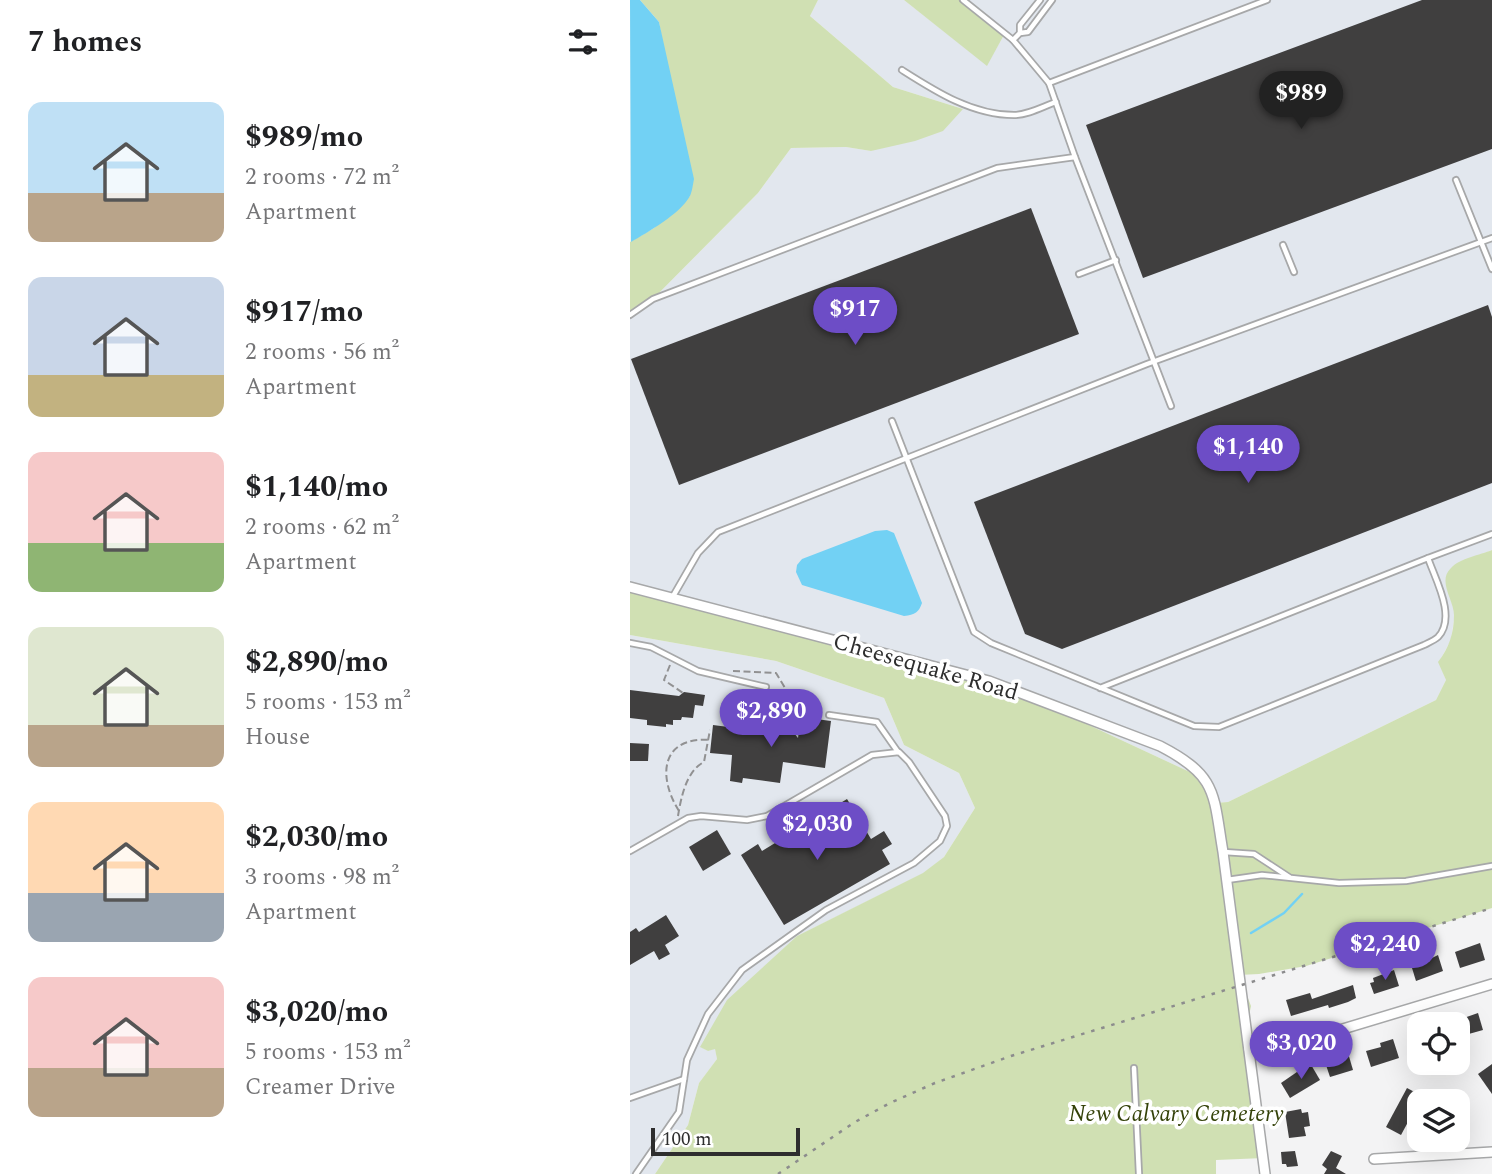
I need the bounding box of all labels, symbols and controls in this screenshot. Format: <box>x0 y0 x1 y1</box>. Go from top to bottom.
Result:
text: 7 homes <box>28 19 142 65</box>
icon: filters <box>564 23 602 61</box>
pin: $989 <box>1260 72 1342 131</box>
text: $989 <box>1275 76 1327 111</box>
text: $989/mo <box>245 114 363 160</box>
icon: home <box>84 130 168 214</box>
text: 2 rooms · 72 m² <box>245 160 399 195</box>
text: Apartment <box>245 195 357 230</box>
pin: $917 <box>814 288 896 347</box>
text: $917/mo <box>245 289 363 335</box>
text: $917 <box>829 292 881 327</box>
icon: home <box>84 305 168 389</box>
text: 2 rooms · 56 m² <box>245 335 399 370</box>
text: Apartment <box>245 370 357 405</box>
pin: $1,140 <box>1191 426 1305 485</box>
text: $1,140 <box>1213 430 1283 465</box>
text: $1,140/mo <box>245 464 388 510</box>
icon: home <box>84 480 168 564</box>
text: 2 rooms · 62 m² <box>245 510 399 545</box>
text: Apartment <box>245 545 357 580</box>
street label: Cheesequake Road <box>829 624 1023 711</box>
text: $2,890/mo <box>245 639 388 685</box>
icon: home <box>84 655 168 739</box>
text: 5 rooms · 153 m² <box>245 685 411 720</box>
pin: $2,890 <box>714 690 828 749</box>
text: $2,890 <box>736 694 806 729</box>
text: House <box>245 720 310 755</box>
pin: $2,030 <box>760 802 874 862</box>
text: $2,030 <box>782 807 852 842</box>
text: $2,030/mo <box>245 814 388 860</box>
icon: home <box>84 830 168 914</box>
text: 3 rooms · 98 m² <box>245 860 399 895</box>
text: Apartment <box>245 895 357 930</box>
pin: $2,240 <box>1328 922 1442 982</box>
text: $2,240 <box>1350 927 1420 962</box>
text: $3,020/mo <box>245 989 388 1035</box>
icon: home <box>84 1005 168 1089</box>
map controls <box>1407 1012 1470 1152</box>
button: locate <box>1407 1012 1470 1075</box>
pin: $3,020 <box>1244 1021 1358 1081</box>
text: $3,020 <box>1266 1026 1336 1061</box>
text: 5 rooms · 153 m² <box>245 1035 411 1070</box>
text: Creamer Drive <box>245 1070 395 1105</box>
button: layers <box>1407 1089 1470 1152</box>
park label: New Calvary Cemetery <box>1069 1097 1284 1132</box>
scale bar <box>651 1125 800 1157</box>
text: 100 m <box>662 1125 712 1154</box>

